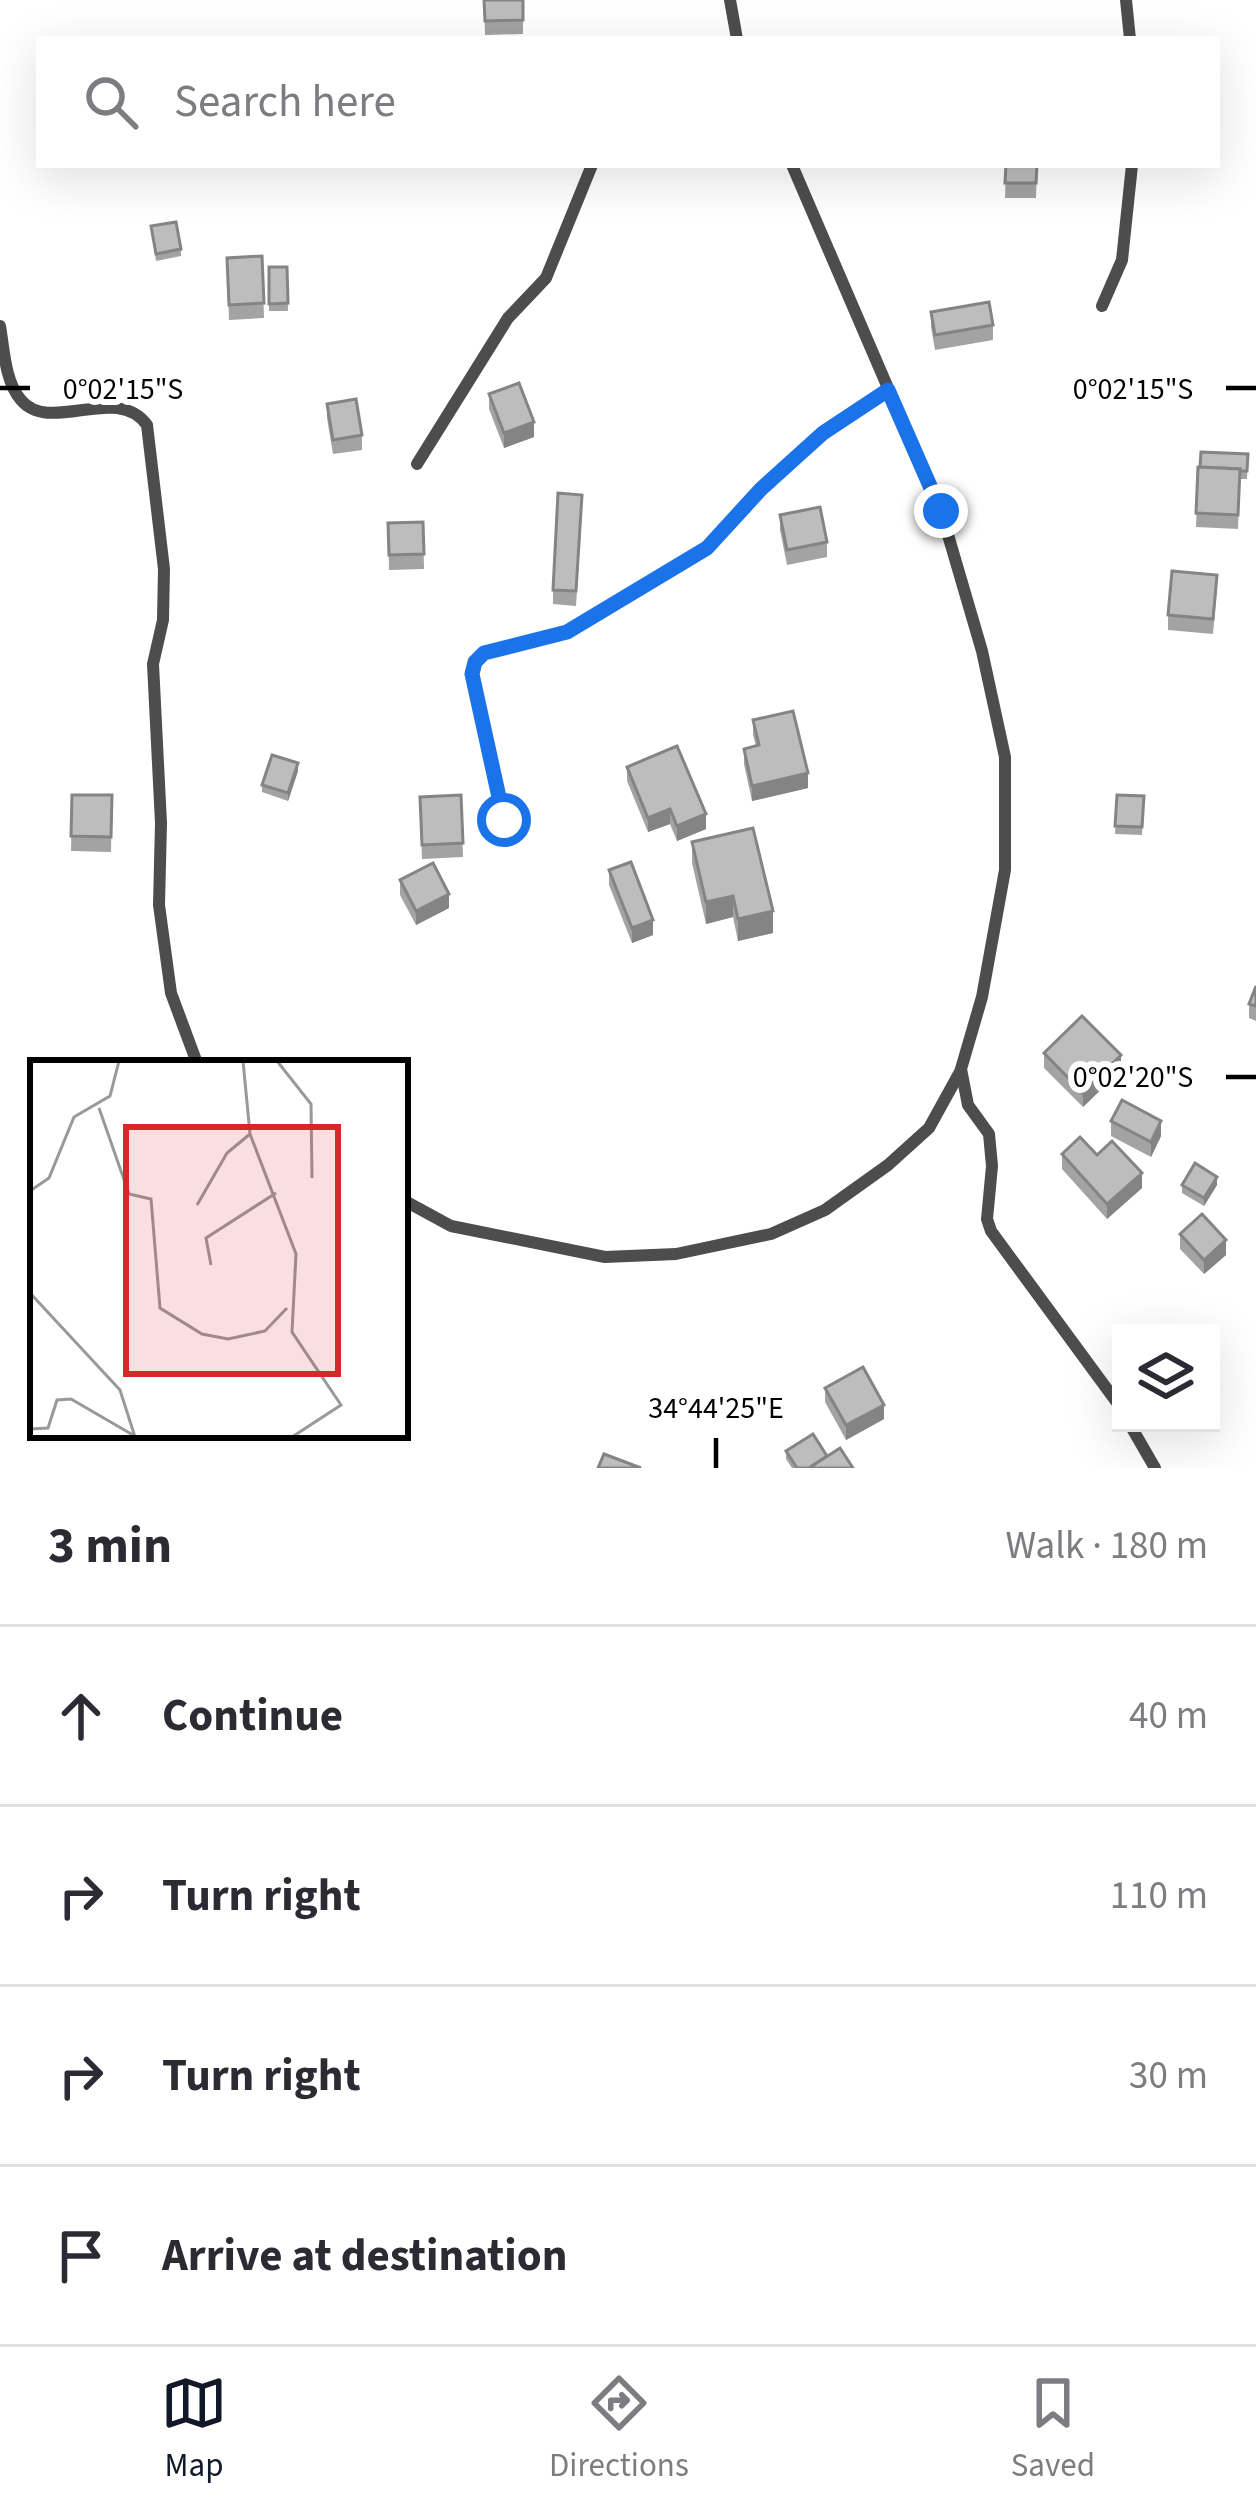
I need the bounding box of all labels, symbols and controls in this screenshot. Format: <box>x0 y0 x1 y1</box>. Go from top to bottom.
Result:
search box <box>36 36 1220 168</box>
icon: search <box>78 69 144 135</box>
text: Search here <box>174 70 396 134</box>
text: 0°02'15"S <box>63 368 183 411</box>
text: 0°02'15"S <box>1073 368 1193 411</box>
route end <box>914 484 968 538</box>
route start <box>477 793 531 847</box>
text: 0°02'20"S <box>1073 1056 1193 1099</box>
inset map <box>30 1060 408 1438</box>
map controls <box>1112 1324 1220 1432</box>
button: layers <box>1112 1324 1220 1432</box>
text: 34°44'25"E <box>648 1387 784 1430</box>
text: 3 min <box>48 1510 172 1582</box>
text: Walk · 180 m <box>1005 1518 1208 1574</box>
icon: ahead <box>48 1683 114 1749</box>
text: Continue <box>162 1684 343 1748</box>
text: 40 m <box>1129 1688 1208 1744</box>
icon: right <box>48 1863 114 1929</box>
text: Turn right <box>162 1864 361 1928</box>
text: 110 m <box>1110 1868 1208 1924</box>
icon: right <box>48 2043 114 2109</box>
text: Turn right <box>162 2044 361 2108</box>
text: 30 m <box>1129 2048 1208 2104</box>
icon: arrive <box>48 2223 114 2289</box>
text: Arrive at destination <box>162 2224 567 2288</box>
tab: Map <box>161 2370 227 2489</box>
tab: Directions <box>549 2370 689 2489</box>
tab: Saved <box>1011 2370 1095 2489</box>

